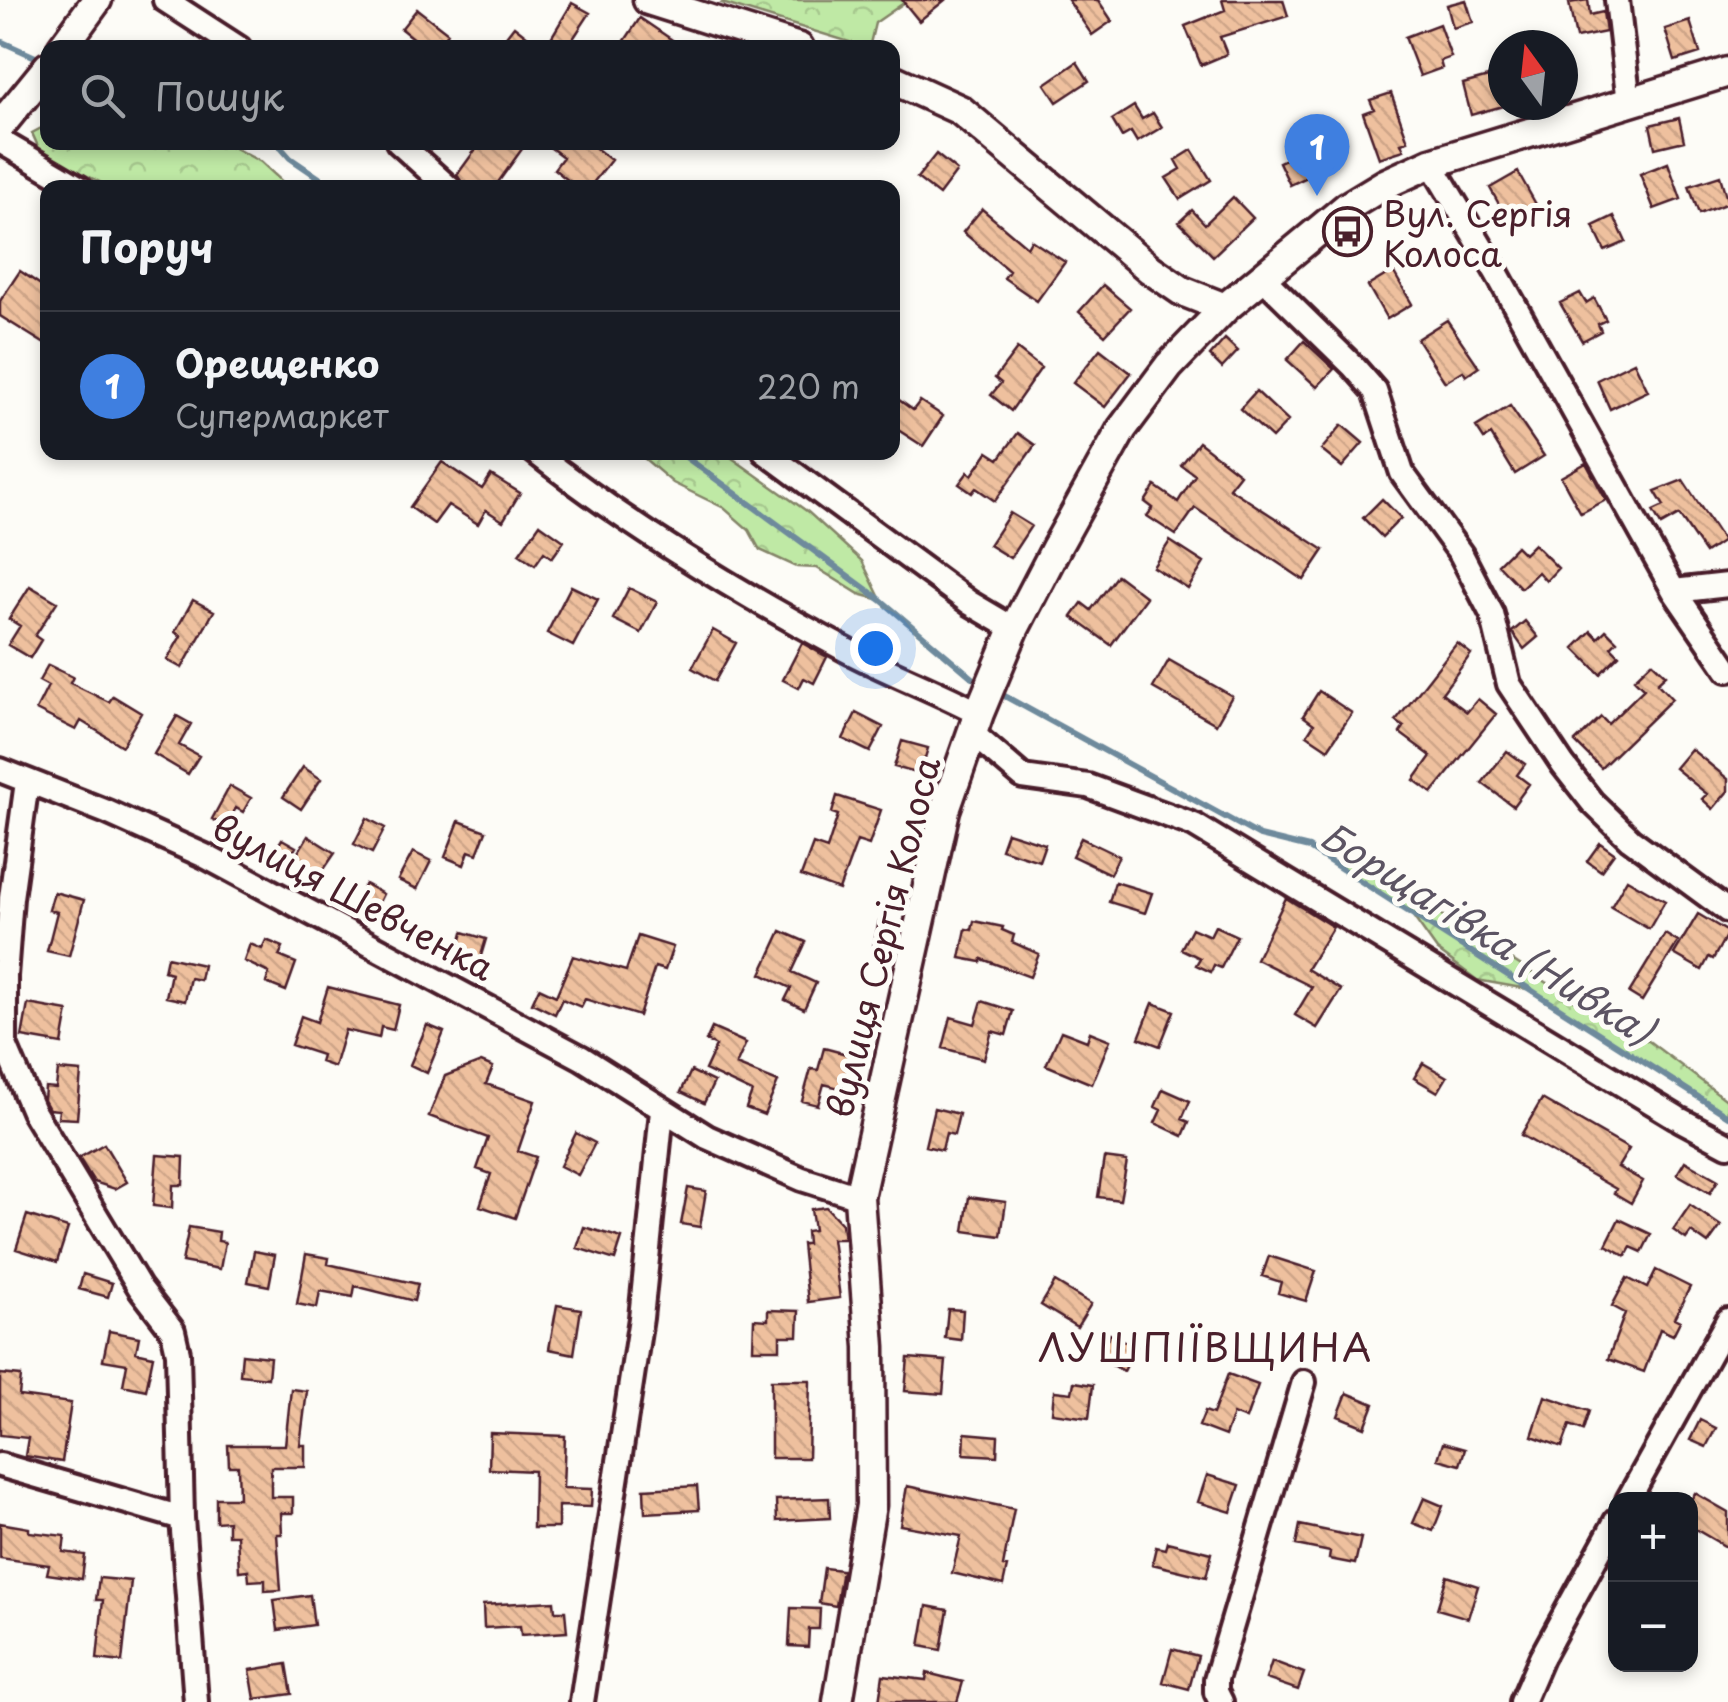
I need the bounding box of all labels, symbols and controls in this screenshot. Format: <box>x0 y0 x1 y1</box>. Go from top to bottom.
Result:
north arrow <box>1488 30 1578 120</box>
search box <box>40 40 900 150</box>
text: Пошук <box>155 67 284 124</box>
icon: search <box>75 68 130 123</box>
pin: 1 <box>1284 114 1350 196</box>
place label: Вул. Сергія Колоса <box>1383 186 1573 279</box>
bus stop icon: Вул. Сергія Колоса <box>1322 206 1374 258</box>
text: Поруч <box>80 214 214 277</box>
text: Орещенко <box>175 334 379 391</box>
text: 1 <box>105 362 120 410</box>
text: 220 m <box>757 362 860 410</box>
text: Супермаркет <box>175 391 389 439</box>
your location <box>850 623 901 674</box>
street label: вулиця Сергія Колоса <box>812 751 953 1123</box>
street label: вулиця Шевченка <box>204 799 504 993</box>
water label: Борщагівка (Нивка) <box>1311 806 1667 1059</box>
district label: ЛУШПІЇВЩИНА <box>1038 1318 1374 1375</box>
map controls <box>1608 1492 1698 1672</box>
button: + <box>1608 1492 1698 1582</box>
button: − <box>1608 1582 1698 1672</box>

